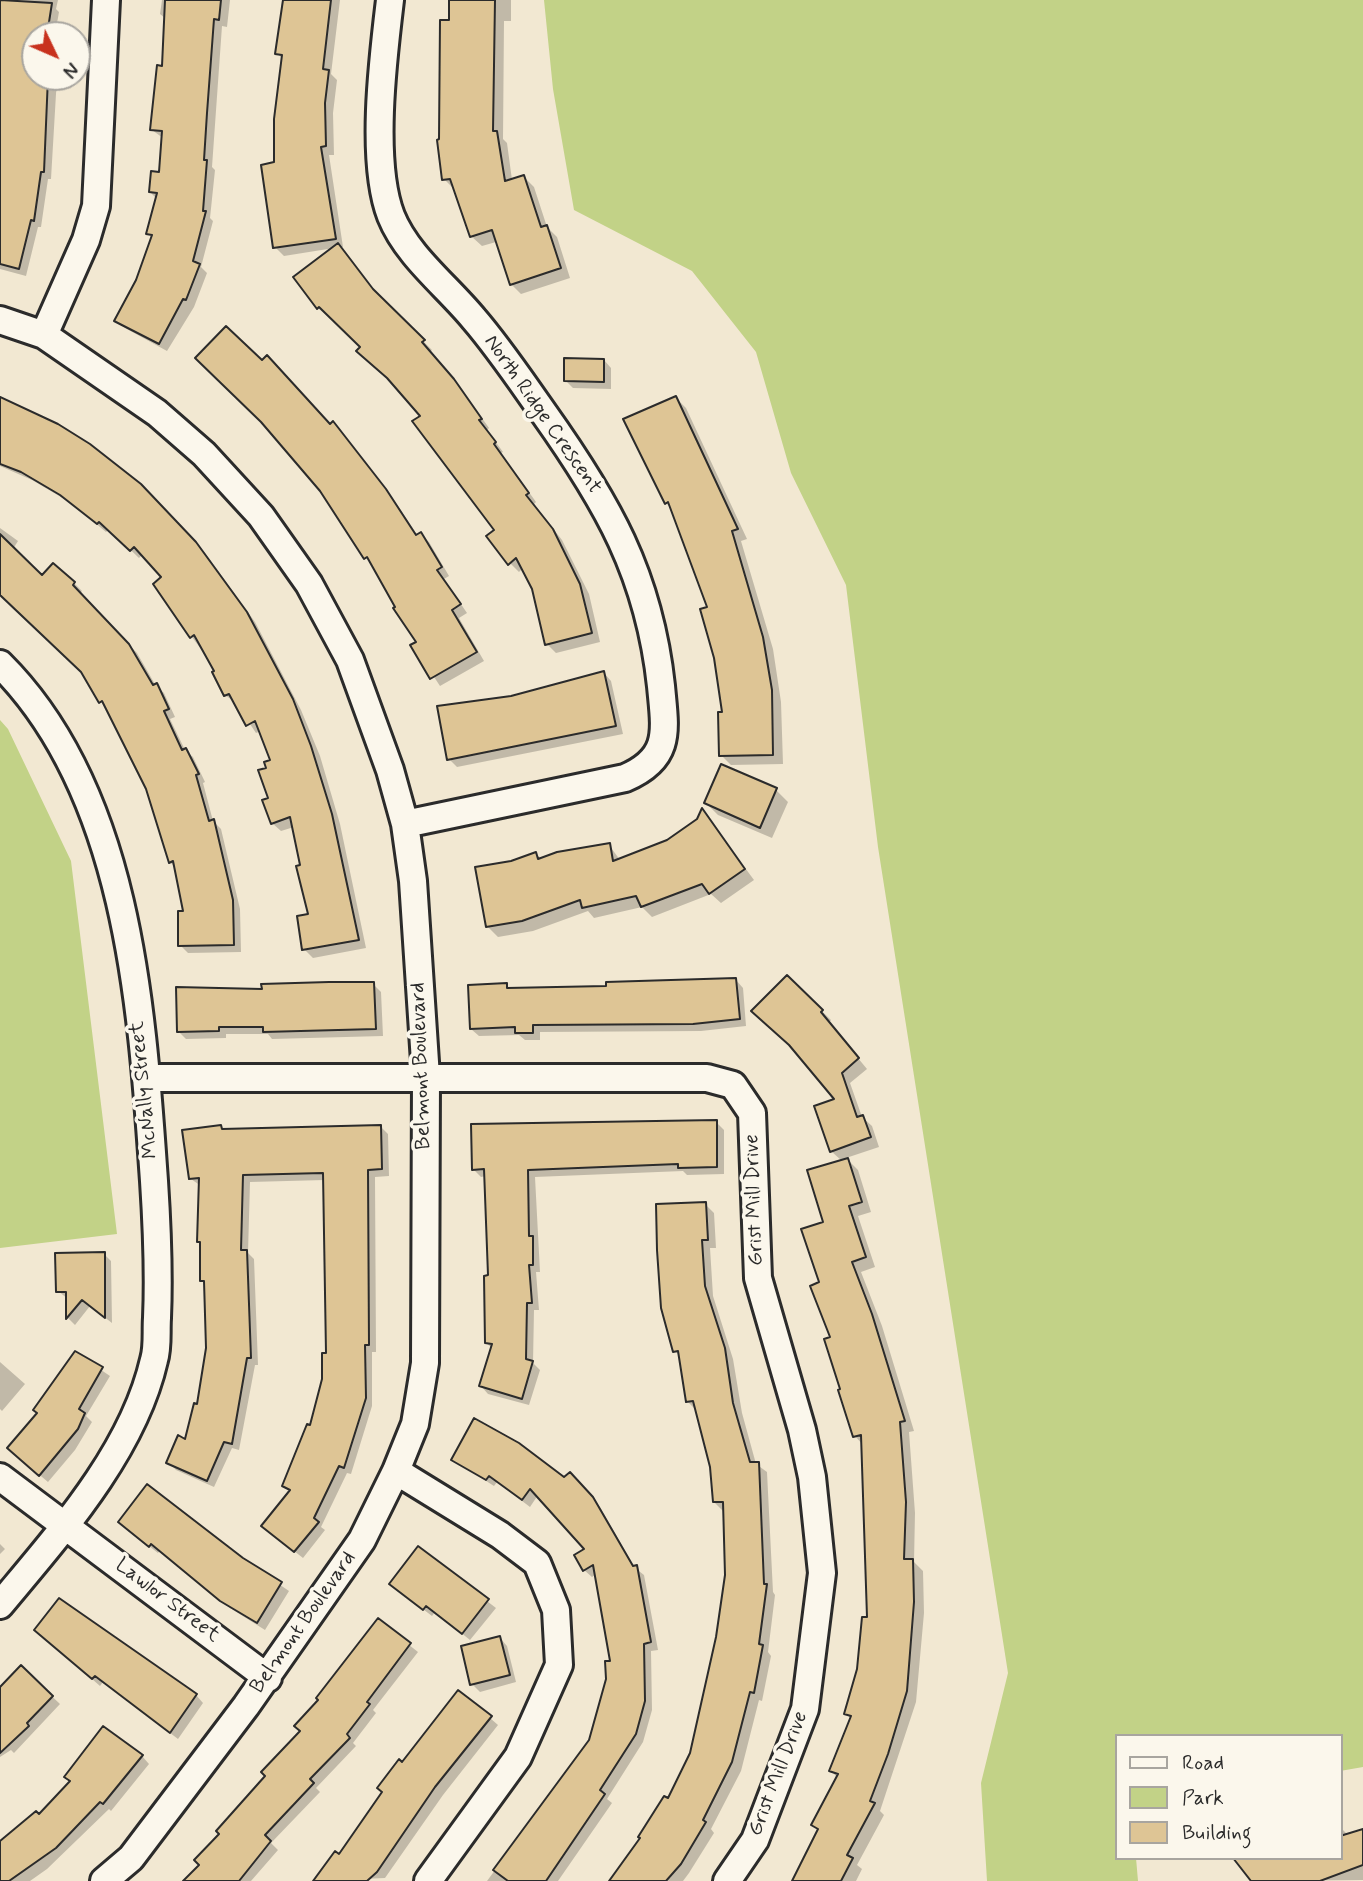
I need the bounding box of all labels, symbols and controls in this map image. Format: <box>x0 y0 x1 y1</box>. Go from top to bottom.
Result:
north arrow <box>21 21 91 91</box>
text: N <box>57 56 83 83</box>
street label: North Ridge Crescent <box>478 331 606 499</box>
street label: Belmont Boulevard <box>406 982 438 1150</box>
street label: McNally Street <box>125 1020 165 1160</box>
street label: Grist Mill Drive <box>740 1134 770 1266</box>
street label: Belmont Boulevard <box>246 1547 362 1699</box>
street label: Lawlor Street <box>110 1553 224 1649</box>
street label: Grist Mill Drive <box>744 1708 814 1840</box>
legend <box>1114 1734 1342 1860</box>
text: Road <box>1182 1749 1224 1777</box>
text: Park <box>1182 1784 1224 1812</box>
text: Building <box>1182 1819 1252 1847</box>

